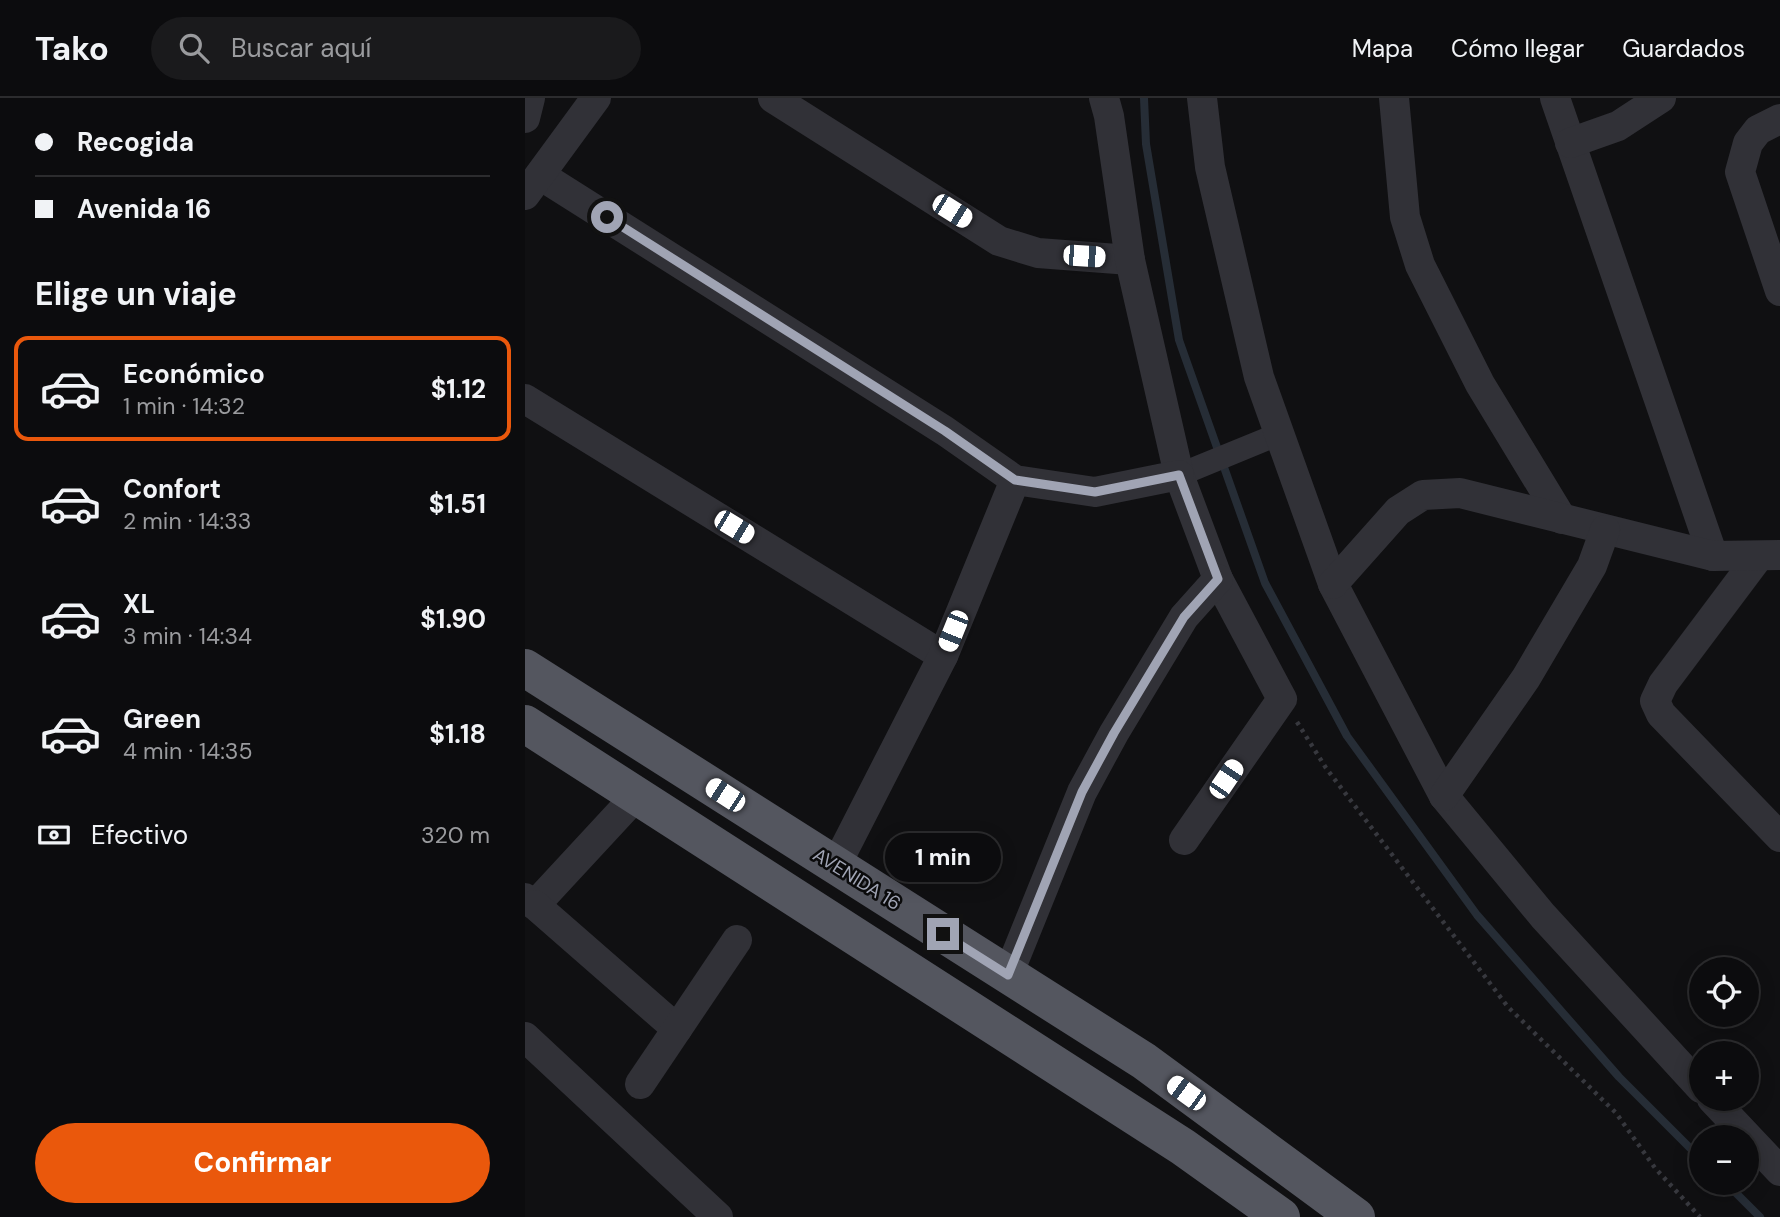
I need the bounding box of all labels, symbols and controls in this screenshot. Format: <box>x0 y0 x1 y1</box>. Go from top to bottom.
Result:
search box <box>151 17 641 80</box>
text: Tako <box>35 27 109 70</box>
icon: search <box>175 29 213 67</box>
text: Buscar aquí <box>231 31 371 65</box>
text: Mapa <box>1352 33 1413 64</box>
text: Cómo llegar <box>1451 33 1584 64</box>
text: Guardados <box>1622 33 1745 64</box>
text: Recogida <box>77 125 194 159</box>
car <box>929 191 976 231</box>
text: Avenida 16 <box>77 192 211 226</box>
route start <box>591 201 623 233</box>
car <box>1063 244 1106 268</box>
text: Elige un viaje <box>35 273 237 315</box>
icon: car <box>39 357 102 420</box>
text: Económico <box>123 357 265 391</box>
text: $1.12 <box>431 372 486 406</box>
text: 1 min · 14:32 <box>123 391 245 421</box>
icon: car <box>39 472 102 535</box>
text: Confort <box>123 472 221 506</box>
text: $1.51 <box>429 487 486 521</box>
text: 2 min · 14:33 <box>123 506 251 536</box>
car <box>711 507 758 547</box>
icon: car <box>39 587 102 650</box>
text: XL <box>123 587 155 621</box>
text: $1.90 <box>420 602 486 636</box>
car <box>936 608 971 654</box>
text: 3 min · 14:34 <box>123 621 252 651</box>
icon: car <box>39 702 102 765</box>
text: Green <box>123 702 201 736</box>
text: $1.18 <box>429 717 486 751</box>
text: 4 min · 14:35 <box>123 736 253 766</box>
car <box>1206 756 1247 802</box>
car <box>702 775 749 815</box>
icon: cash <box>35 816 73 854</box>
text: Efectivo <box>91 818 188 852</box>
text: 320 m <box>421 820 490 850</box>
callout: 1 min <box>885 832 1001 882</box>
street label: AVENIDA 16 <box>808 842 906 916</box>
text: 1 min <box>915 842 971 872</box>
route end <box>927 918 959 950</box>
map controls <box>1689 957 1759 1195</box>
button: locate <box>1689 957 1759 1027</box>
button: + <box>1689 1041 1759 1111</box>
car <box>1163 1072 1210 1114</box>
button: Confirmar <box>35 1123 490 1203</box>
button: − <box>1689 1125 1759 1195</box>

